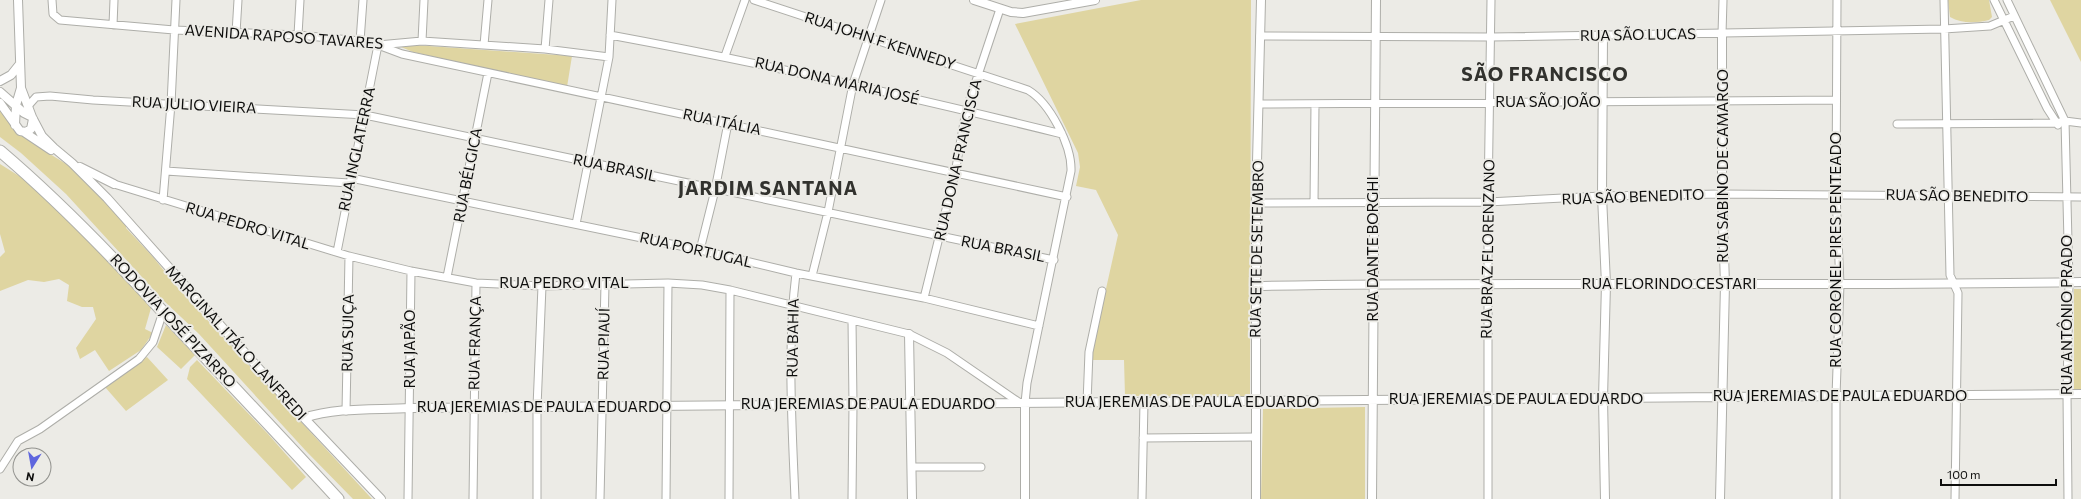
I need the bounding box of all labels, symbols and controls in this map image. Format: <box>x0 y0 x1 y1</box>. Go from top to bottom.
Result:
street label: RUA JOHN F KENNEDY <box>803 7 958 73</box>
street label: AVENIDA RAPOSO TAVARES <box>184 20 384 52</box>
street label: RUA SÃO LUCAS <box>1580 24 1696 44</box>
street label: RUA DONA MARIA JOSÉ <box>753 51 921 108</box>
district label: SÃO FRANCISCO <box>1461 62 1629 85</box>
street label: RUA SABINO DE CAMARGO <box>1713 69 1731 263</box>
street label: RUA DONA FRANCISCA <box>930 77 984 242</box>
street label: RUA INGLATERRA <box>334 85 378 213</box>
street label: RUA JULIO VIEIRA <box>131 92 257 116</box>
street label: RUA SÃO JOÃO <box>1495 92 1601 110</box>
street label: RUA ITÁLIA <box>681 103 763 138</box>
street label: RUA BÉLGICA <box>448 126 485 224</box>
street label: RUA CORONEL PIRES PENTEADO <box>1826 132 1844 368</box>
street label: RUA BRASIL <box>572 149 659 185</box>
street label: RUA BRAZ FLORENZANO <box>1476 159 1498 339</box>
street label: RUA SETE DE SETEMBRO <box>1245 160 1267 338</box>
district label: JARDIM SANTANA <box>678 176 858 199</box>
street label: RUA DANTE BORGHI <box>1363 176 1381 322</box>
street label: RUA SÃO BENEDITO <box>1561 185 1705 207</box>
street label: RUA SÃO BENEDITO <box>1885 185 2029 205</box>
street label: RUA PEDRO VITAL <box>184 198 313 253</box>
street label: RUA PORTUGAL <box>638 227 755 271</box>
street label: RUA BRASIL <box>960 231 1047 265</box>
street label: RUA ANTÔNIO PRADO <box>2056 235 2075 395</box>
street label: RODOVIA JOSÉ PIZARRO <box>107 249 241 391</box>
street label: MARGINAL ITÁLO LANFREDI <box>162 261 312 423</box>
street label: RUA PEDRO VITAL <box>499 273 629 291</box>
street label: RUA FLORINDO CESTARI <box>1581 274 1757 292</box>
street label: RUA SUIÇA <box>337 294 357 372</box>
street label: RUA FRANÇA <box>464 296 484 390</box>
street label: RUA BAHIA <box>782 298 802 378</box>
street label: RUA PIAUÍ <box>592 307 613 380</box>
street label: RUA JAPÃO <box>400 310 418 388</box>
street label: RUA JEREMIAS DE PAULA EDUARDO <box>1713 386 1967 404</box>
street label: RUA JEREMIAS DE PAULA EDUARDO <box>1389 389 1643 407</box>
street label: RUA JEREMIAS DE PAULA EDUARDO <box>1065 392 1319 410</box>
street label: RUA JEREMIAS DE PAULA EDUARDO <box>741 394 995 412</box>
street label: RUA JEREMIAS DE PAULA EDUARDO <box>417 397 671 415</box>
north arrow <box>12 447 52 487</box>
scale bar <box>1941 461 2056 487</box>
text: 100 m <box>1947 467 1981 481</box>
text: N <box>25 470 35 484</box>

